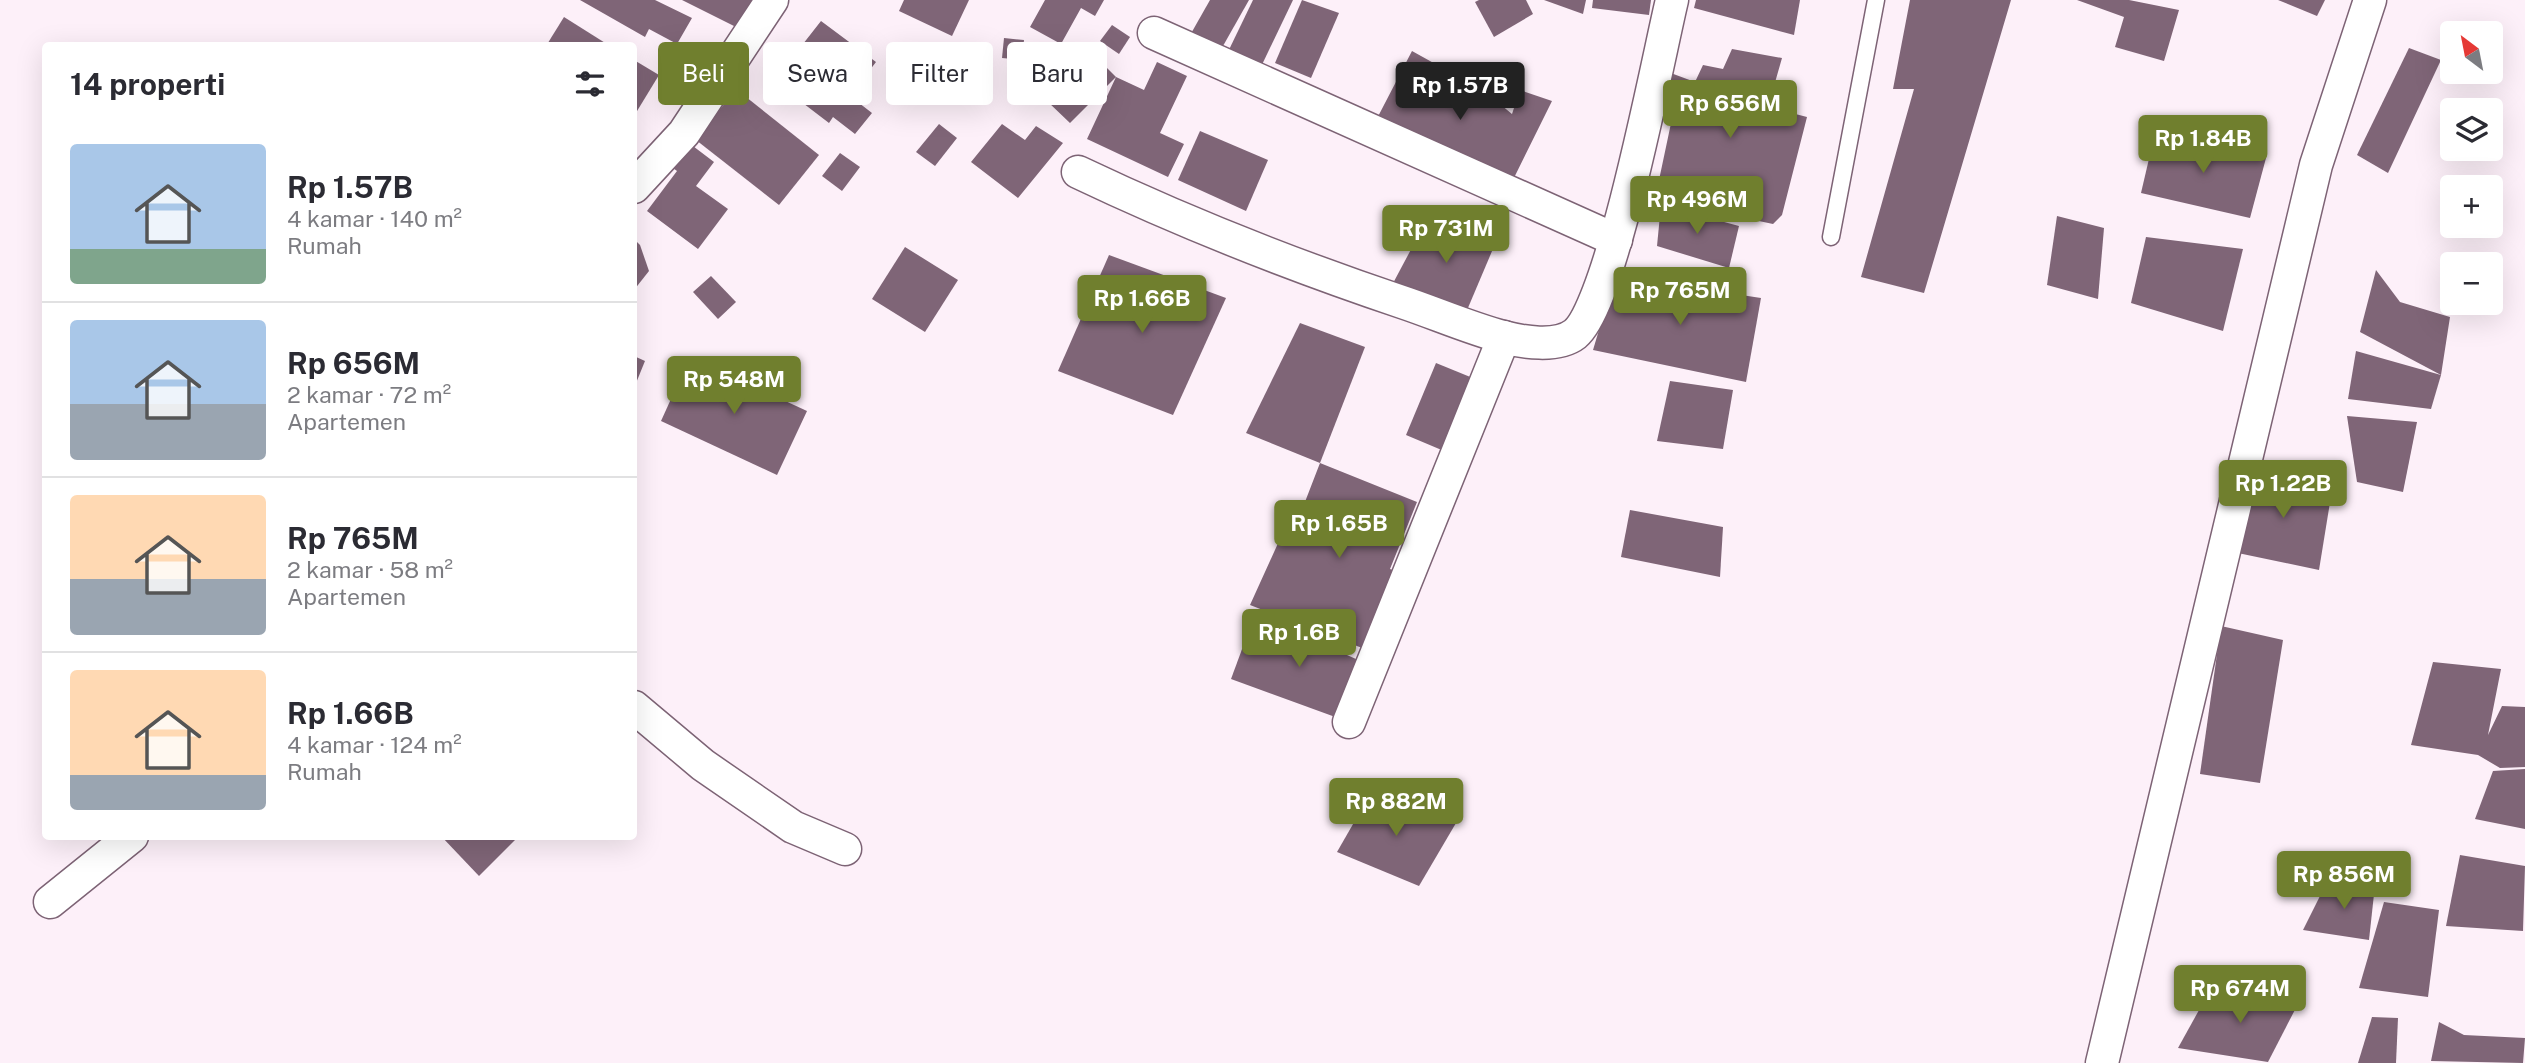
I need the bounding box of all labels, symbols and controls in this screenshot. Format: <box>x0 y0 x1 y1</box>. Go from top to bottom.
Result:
north arrow <box>2440 21 2502 84</box>
map controls <box>2440 21 2503 315</box>
chip: Beli <box>658 42 749 105</box>
chip: Sewa <box>763 42 872 105</box>
chip: Filter <box>886 42 993 105</box>
chip: Baru <box>1007 42 1107 105</box>
pin: Rp 1.57B <box>1388 62 1532 122</box>
icon: filters <box>571 65 609 103</box>
text: 14 properti <box>70 66 225 102</box>
text: Rp 1.57B <box>1412 71 1508 98</box>
pin: Rp 656M <box>1665 80 1795 140</box>
text: Rp 656M <box>1679 89 1781 116</box>
button: layers <box>2440 98 2503 161</box>
pin: Rp 1.84B <box>2131 116 2275 175</box>
text: Rp 1.84B <box>2154 124 2252 151</box>
text: Rp 1.57B <box>287 169 413 205</box>
icon: home <box>126 172 210 256</box>
button: + <box>2440 175 2503 238</box>
pin: Rp 496M <box>1632 176 1762 236</box>
text: Rp 496M <box>1646 185 1748 212</box>
text: 4 kamar · 140 m² <box>287 205 462 232</box>
pin: Rp 731M <box>1381 205 1511 265</box>
text: Rp 731M <box>1398 214 1494 241</box>
text: Rumah <box>287 232 362 259</box>
button: − <box>2440 252 2503 315</box>
pin: Rp 765M <box>1615 268 1745 327</box>
pin: Rp 1.66B <box>1070 276 1214 335</box>
text: Rp 765M <box>1629 276 1731 303</box>
text: Rp 1.66B <box>1093 284 1191 311</box>
text: Rp 656M <box>287 345 420 381</box>
icon: home <box>126 348 210 432</box>
pin: Rp 548M <box>669 356 799 416</box>
text: Rp 548M <box>683 365 785 392</box>
text: 2 kamar · 72 m² <box>287 381 451 408</box>
text: Apartemen <box>287 408 406 435</box>
pin: Rp 1.22B <box>2211 461 2355 520</box>
text: Rp 1.22B <box>2235 469 2331 496</box>
pin: Rp 1.65B <box>1267 500 1411 560</box>
text: Rp 1.65B <box>1290 509 1388 536</box>
text: Rp 765M <box>287 520 419 556</box>
icon: home <box>126 523 210 607</box>
text: 2 kamar · 58 m² <box>287 556 453 583</box>
text: Apartemen <box>287 583 406 610</box>
pin: Rp 1.6B <box>1234 610 1364 669</box>
text: Rp 1.6B <box>1258 618 1340 645</box>
text: Rp 1.66B <box>287 695 414 731</box>
icon: home <box>126 698 210 782</box>
text: 4 kamar · 124 m² <box>287 731 462 758</box>
text: Rumah <box>287 758 362 785</box>
pin: Rp 882M <box>1331 778 1461 838</box>
text: Rp 882M <box>1345 787 1447 814</box>
pin: Rp 856M <box>2279 852 2409 911</box>
text: Rp 856M <box>2293 860 2395 887</box>
pin: Rp 674M <box>2175 965 2305 1025</box>
text: Rp 674M <box>2190 974 2290 1001</box>

